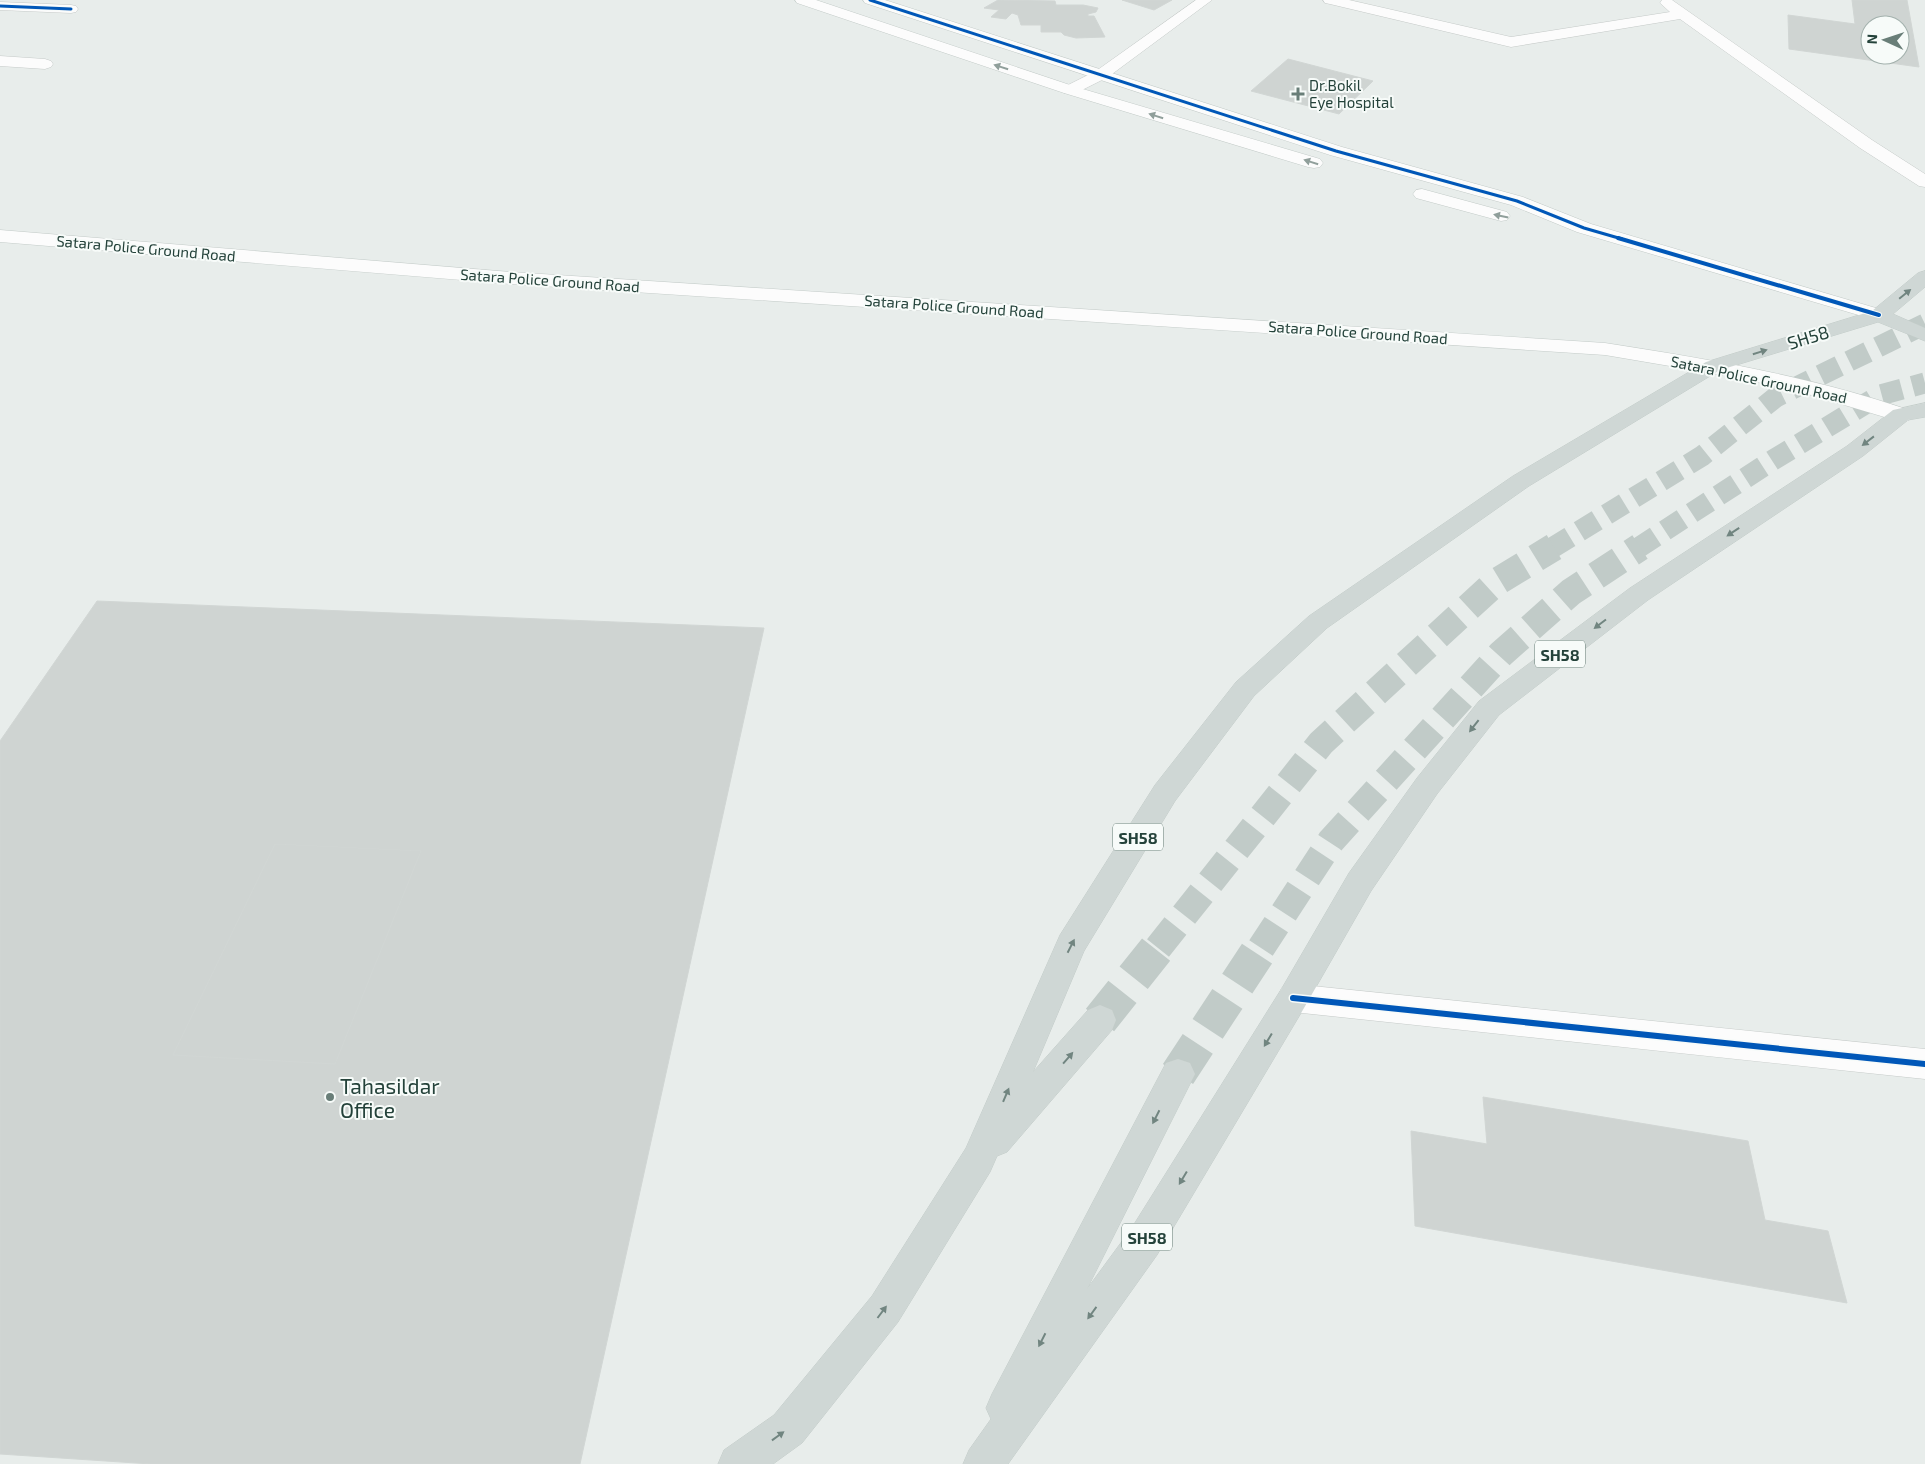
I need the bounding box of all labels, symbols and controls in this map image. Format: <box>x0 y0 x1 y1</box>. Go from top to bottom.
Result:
north arrow <box>1860 15 1910 65</box>
text: N <box>1863 34 1880 45</box>
one-way arrow <box>993 63 1008 71</box>
place label: Dr.Bokil Eye Hospital <box>1309 76 1394 111</box>
marker: Dr.Bokil Eye Hospital <box>1291 87 1305 101</box>
one-way arrow <box>1148 111 1163 119</box>
one-way arrow <box>1304 158 1319 166</box>
one-way arrow <box>1493 211 1509 219</box>
street label: Satara Police Ground Road <box>56 231 236 265</box>
street label: Satara Police Ground Road <box>460 265 640 295</box>
one-way arrow <box>1898 288 1911 299</box>
street label: Satara Police Ground Road <box>864 291 1044 321</box>
street label: Satara Police Ground Road <box>1268 317 1448 347</box>
street label: SH58 <box>1784 320 1832 354</box>
one-way arrow <box>1753 347 1768 355</box>
street label: Satara Police Ground Road <box>1669 352 1849 406</box>
one-way arrow <box>1862 435 1875 446</box>
one-way arrow <box>1727 527 1740 536</box>
one-way arrow <box>1593 619 1607 629</box>
road number: SH58 <box>1535 641 1585 668</box>
one-way arrow <box>1469 719 1480 732</box>
road number: SH58 <box>1113 824 1163 850</box>
one-way arrow <box>1067 939 1075 953</box>
one-way arrow <box>1263 1033 1272 1046</box>
one-way arrow <box>1062 1051 1073 1064</box>
place label: Tahasildar Office <box>340 1073 440 1122</box>
one-way arrow <box>1003 1088 1011 1102</box>
marker: Tahasildar Office <box>324 1091 336 1103</box>
one-way arrow <box>1152 1110 1160 1124</box>
one-way arrow <box>1178 1172 1187 1185</box>
road number: SH58 <box>1122 1224 1172 1250</box>
one-way arrow <box>877 1305 887 1318</box>
one-way arrow <box>1087 1306 1098 1319</box>
one-way arrow <box>1038 1332 1046 1347</box>
one-way arrow <box>771 1431 785 1441</box>

